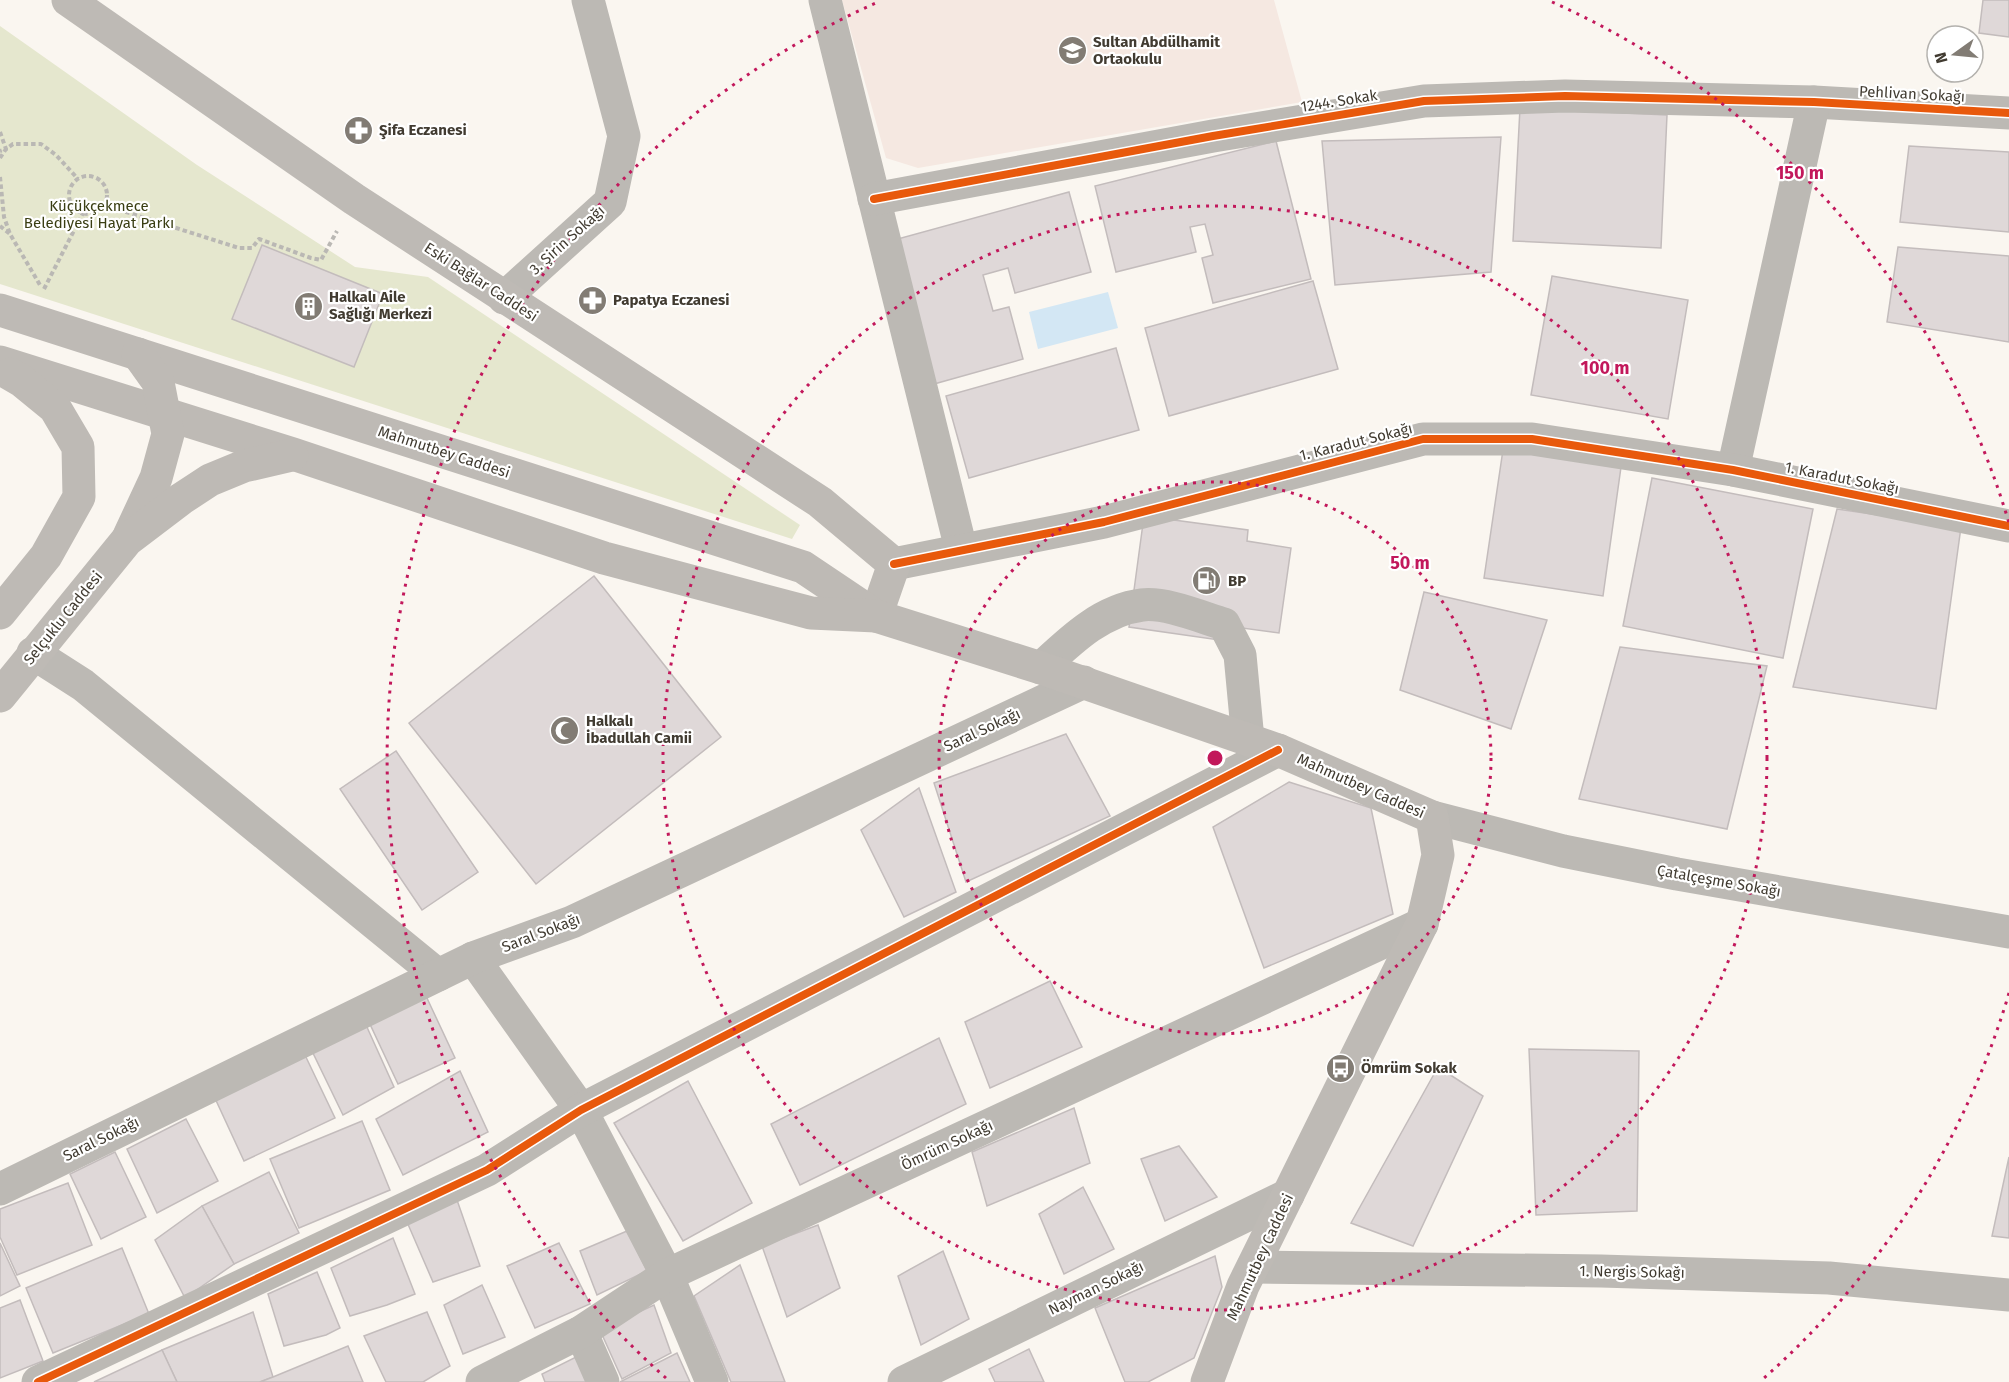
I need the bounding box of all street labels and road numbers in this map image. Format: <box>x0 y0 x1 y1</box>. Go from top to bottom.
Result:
street label: Pehlivan Sokağı <box>1858 82 1966 106</box>
street label: 1244. Sokak <box>1299 86 1379 116</box>
street label: 3. Şirin Sokağı <box>526 202 608 278</box>
street label: Eski Bağlar Caddesi <box>421 239 541 325</box>
street label: 1. Karadut Sokağı <box>1298 419 1414 465</box>
street label: Mahmutbey Caddesi <box>376 422 512 482</box>
street label: 1. Karadut Sokağı <box>1783 458 1901 498</box>
street label: Selçuklu Caddesi <box>20 568 106 668</box>
street label: Saral Sokağı <box>941 704 1023 756</box>
street label: Mahmutbey Caddesi <box>1294 750 1428 822</box>
street label: Çatalçeşme Sokağı <box>1656 861 1782 901</box>
street label: Saral Sokağı <box>499 910 583 956</box>
street label: Saral Sokağı <box>60 1113 142 1165</box>
street label: Ömrüm Sokağı <box>898 1116 996 1174</box>
street label: Mahmutbey Caddesi <box>1223 1191 1297 1323</box>
street label: Nayman Sokağı <box>1045 1257 1147 1319</box>
street label: 1. Nergis Sokağı <box>1579 1262 1685 1282</box>

